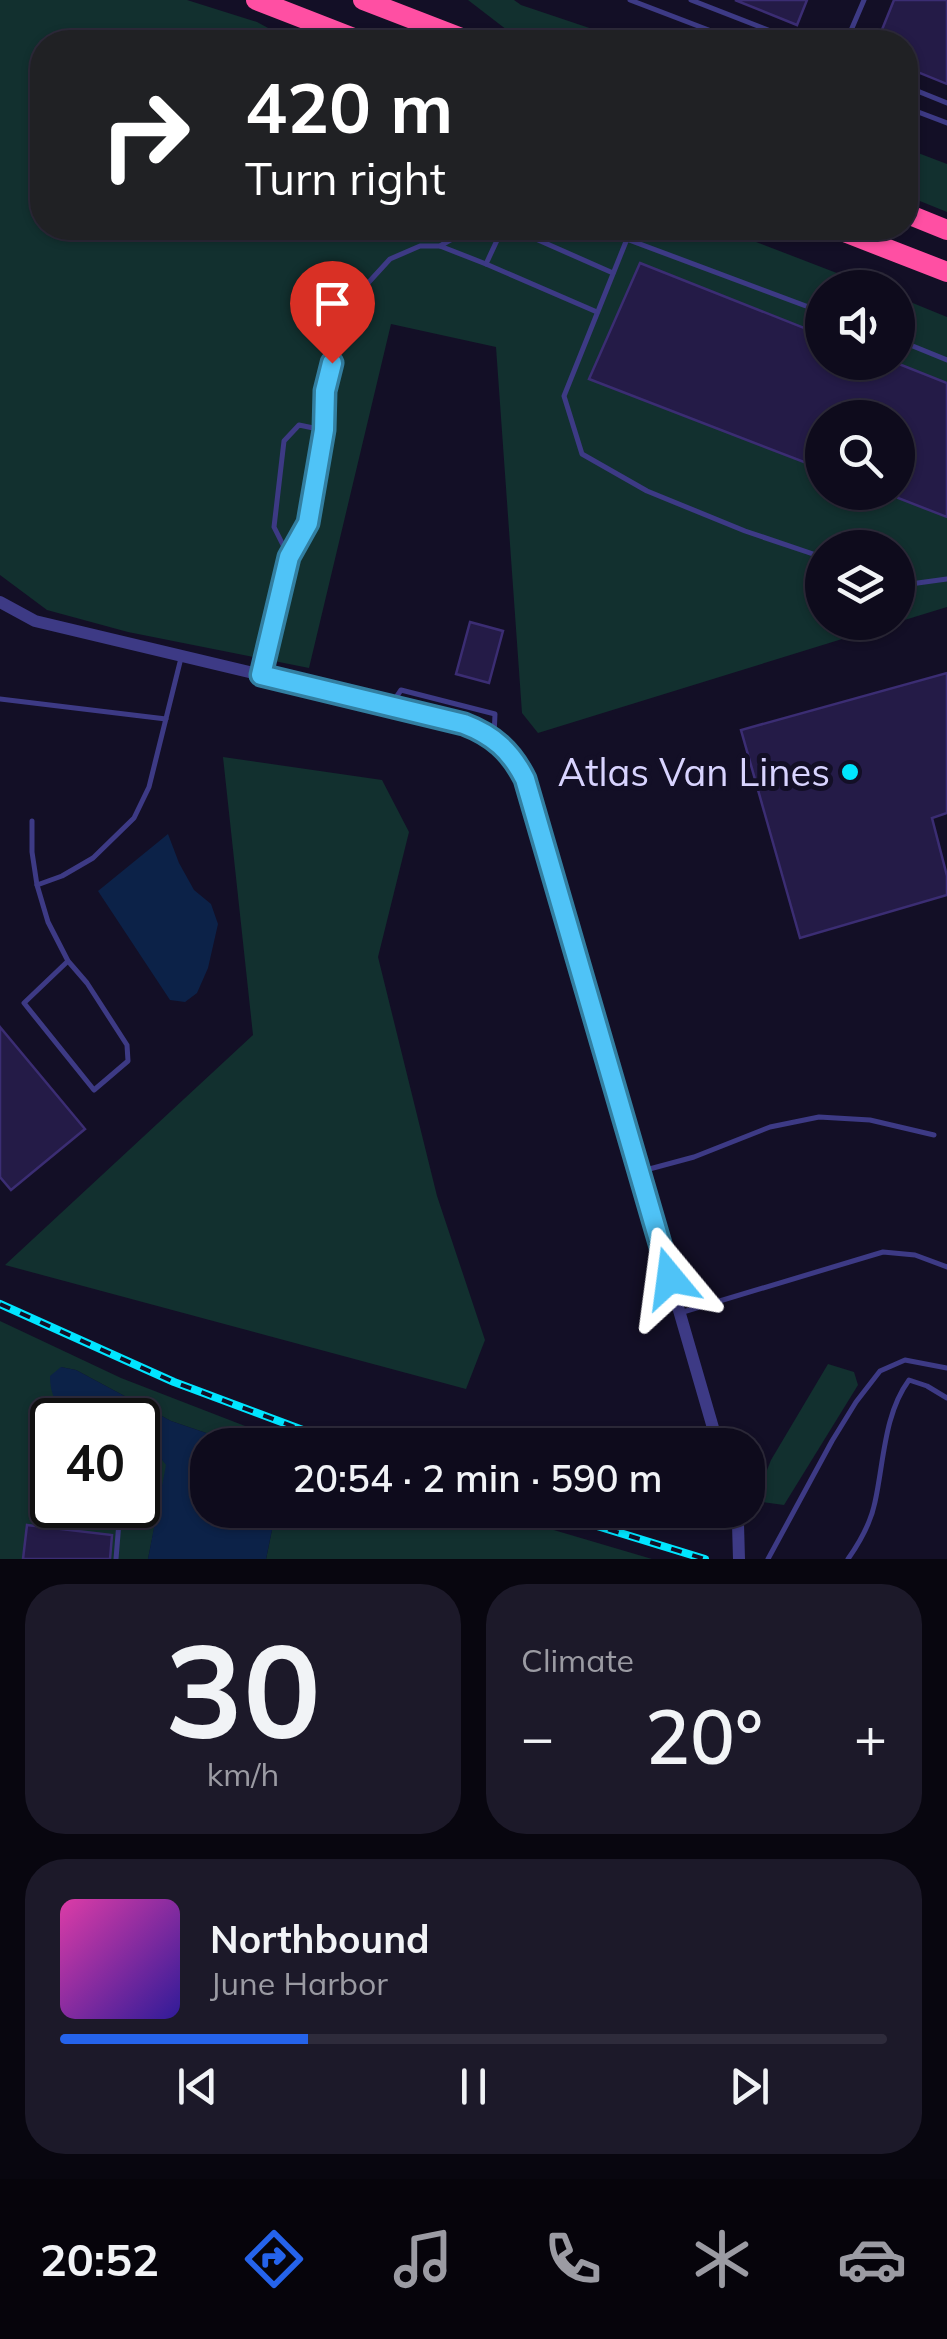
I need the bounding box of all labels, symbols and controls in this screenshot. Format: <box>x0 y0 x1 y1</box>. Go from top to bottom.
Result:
text: 420 m <box>245 63 453 151</box>
icon: right <box>80 70 210 200</box>
text: Turn right <box>245 150 446 206</box>
pin <box>290 261 375 364</box>
map controls <box>805 270 915 640</box>
button: sound <box>805 270 915 380</box>
icon: arrive <box>305 276 360 331</box>
button: search <box>805 400 915 510</box>
button: layers <box>805 530 915 640</box>
place label: Atlas Van Lines <box>558 748 830 796</box>
marker: Atlas Van Lines <box>839 761 861 783</box>
position arrow <box>618 1226 722 1330</box>
speed limit sign: 40 <box>30 1398 160 1528</box>
text: 20:54 · 2 min · 590 m <box>292 1454 663 1502</box>
text: 30 <box>165 1607 321 1771</box>
text: Climate <box>521 1640 634 1680</box>
text: 20° <box>645 1689 763 1783</box>
text: − <box>521 1702 554 1771</box>
text: + <box>854 1702 887 1771</box>
text: km/h <box>207 1754 279 1794</box>
text: Northbound <box>210 1915 430 1963</box>
text: June Harbor <box>210 1963 388 2003</box>
icon: previous <box>170 2059 225 2114</box>
icon: pause <box>446 2059 501 2114</box>
icon: next <box>722 2059 777 2114</box>
icon: directions <box>239 2224 309 2294</box>
icon: music <box>388 2224 458 2294</box>
icon: phone <box>538 2224 608 2294</box>
icon: climate <box>687 2224 757 2294</box>
icon: car <box>837 2224 907 2294</box>
text: 20:52 <box>40 2231 159 2287</box>

